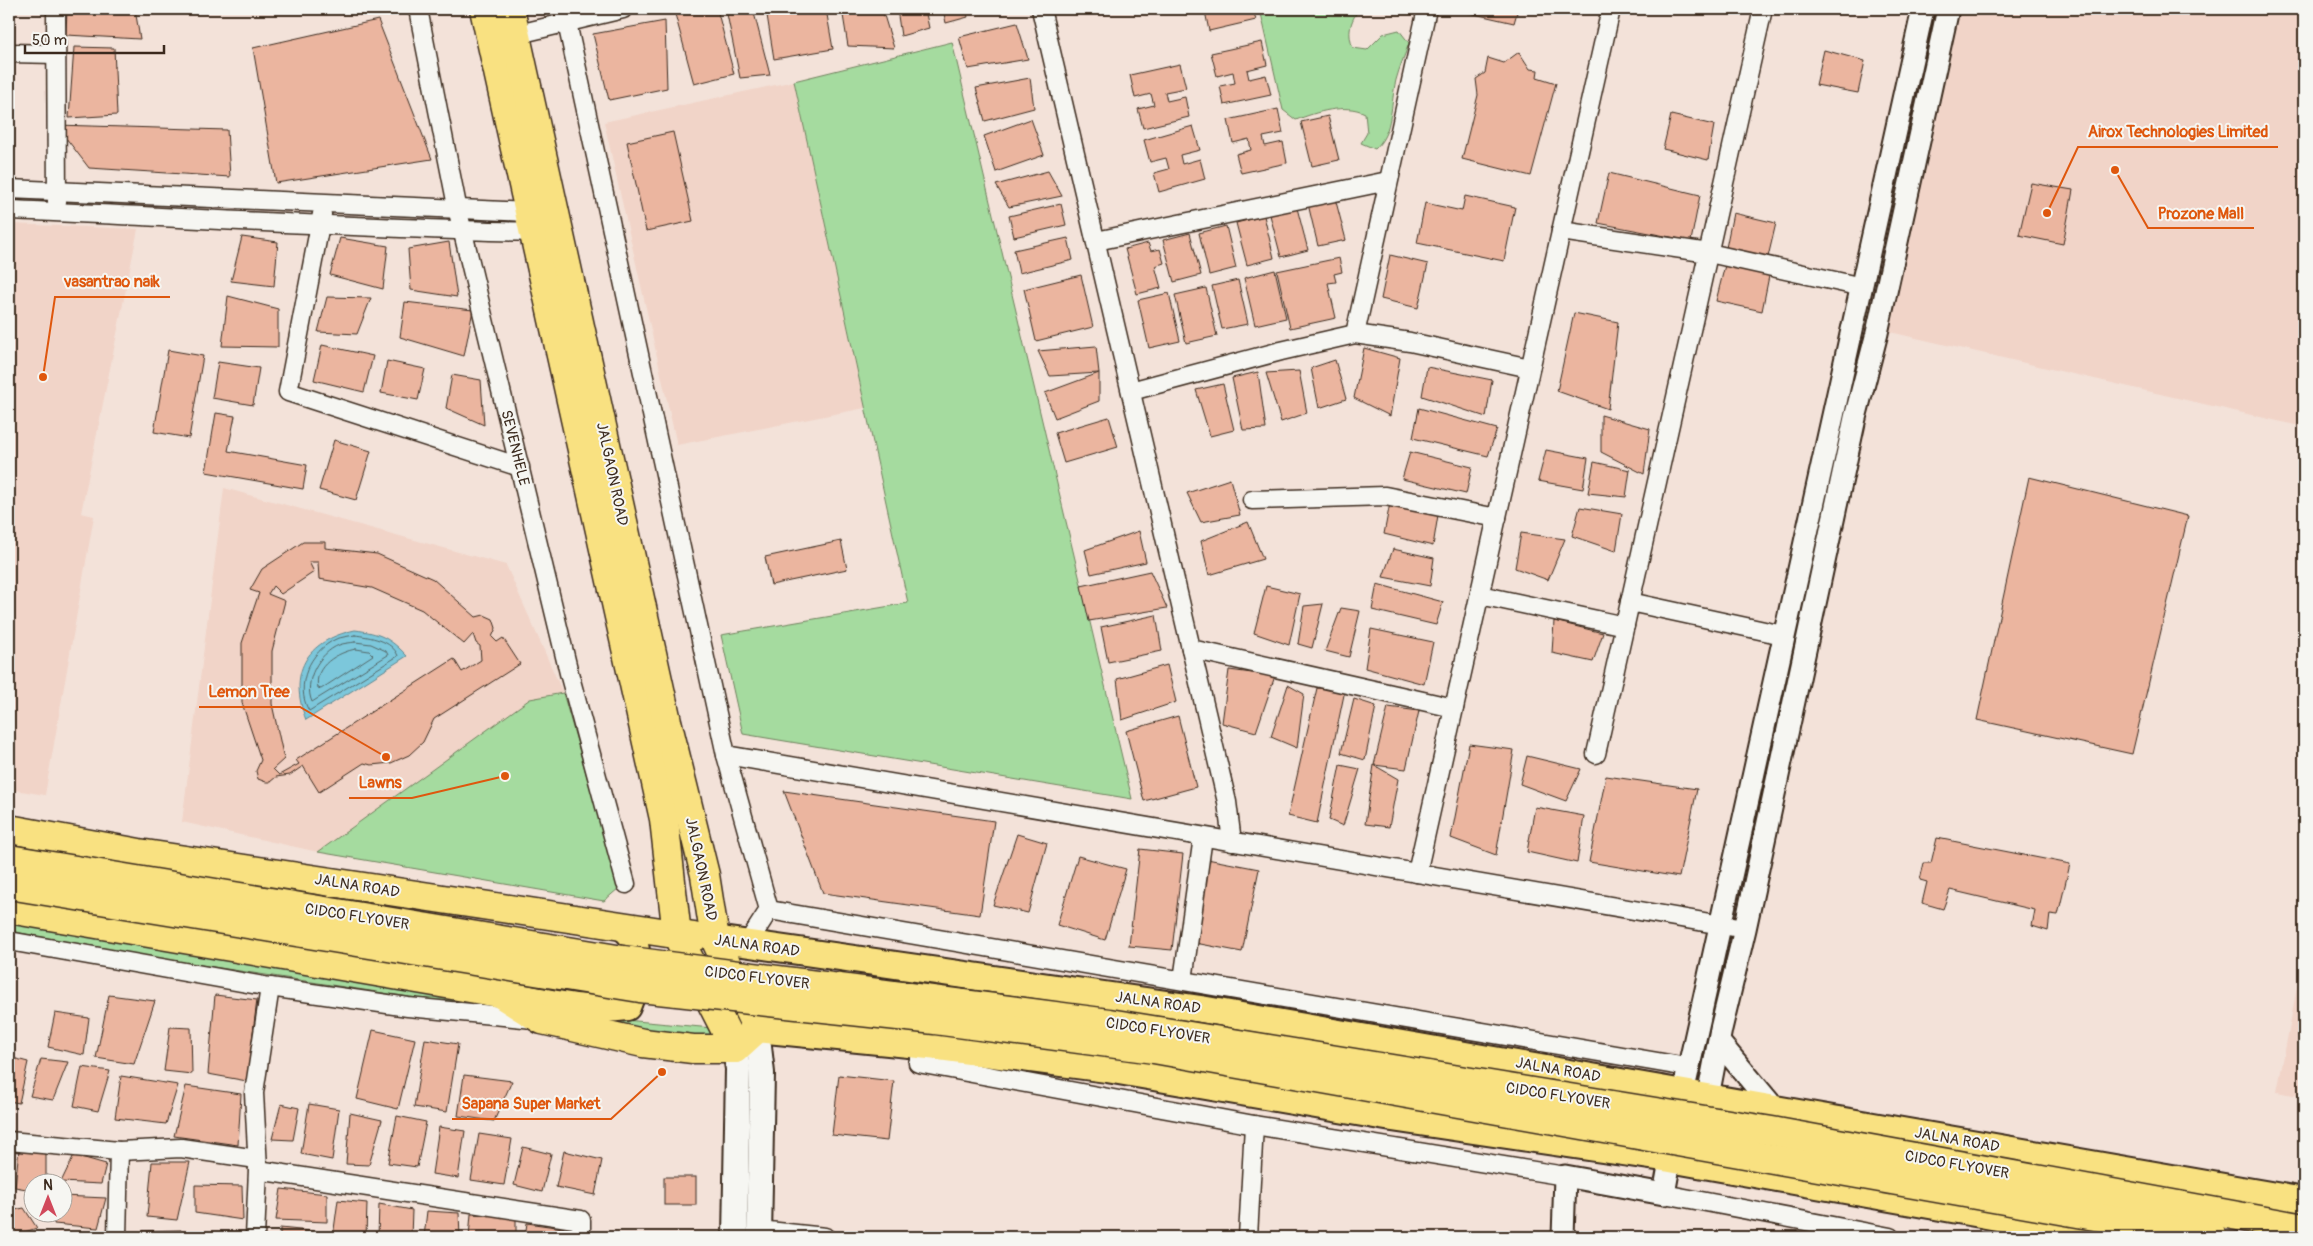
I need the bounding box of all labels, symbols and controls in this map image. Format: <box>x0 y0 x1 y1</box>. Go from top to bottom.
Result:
scale bar <box>25 22 164 54</box>
text: 50 m <box>32 31 67 50</box>
callout: Airox Technologies Limited <box>2078 116 2278 147</box>
text: Airox Technologies Limited <box>2088 122 2268 142</box>
callout: Prozone Mall <box>2148 197 2254 228</box>
text: Prozone Mall <box>2158 204 2244 224</box>
callout: vasantrao naik <box>55 266 170 297</box>
text: vasantrao naik <box>63 272 160 292</box>
street label: SEVENHELE <box>496 408 534 488</box>
street label: JALGAON ROAD <box>592 421 632 527</box>
callout: Lemon Tree <box>199 676 300 707</box>
text: Lemon Tree <box>208 682 291 702</box>
callout: Lawns <box>349 767 412 798</box>
text: Lawns <box>358 773 402 793</box>
street label: JALGAON ROAD <box>681 816 721 922</box>
street label: JALNA ROAD <box>313 870 401 902</box>
street label: CIDCO FLYOVER <box>303 899 411 935</box>
street label: JALNA ROAD <box>713 931 801 961</box>
street label: CIDCO FLYOVER <box>703 962 811 994</box>
street label: JALNA ROAD <box>1114 988 1202 1018</box>
street label: CIDCO FLYOVER <box>1104 1013 1212 1049</box>
street label: JALNA ROAD <box>1514 1053 1602 1087</box>
street label: CIDCO FLYOVER <box>1504 1078 1612 1114</box>
callout: Sapana Super Market <box>452 1088 611 1119</box>
text: Sapana Super Market <box>462 1094 601 1114</box>
street label: JALNA ROAD <box>1913 1123 2001 1157</box>
street label: CIDCO FLYOVER <box>1903 1146 2011 1184</box>
north arrow <box>22 1174 72 1224</box>
text: N <box>43 1177 53 1194</box>

